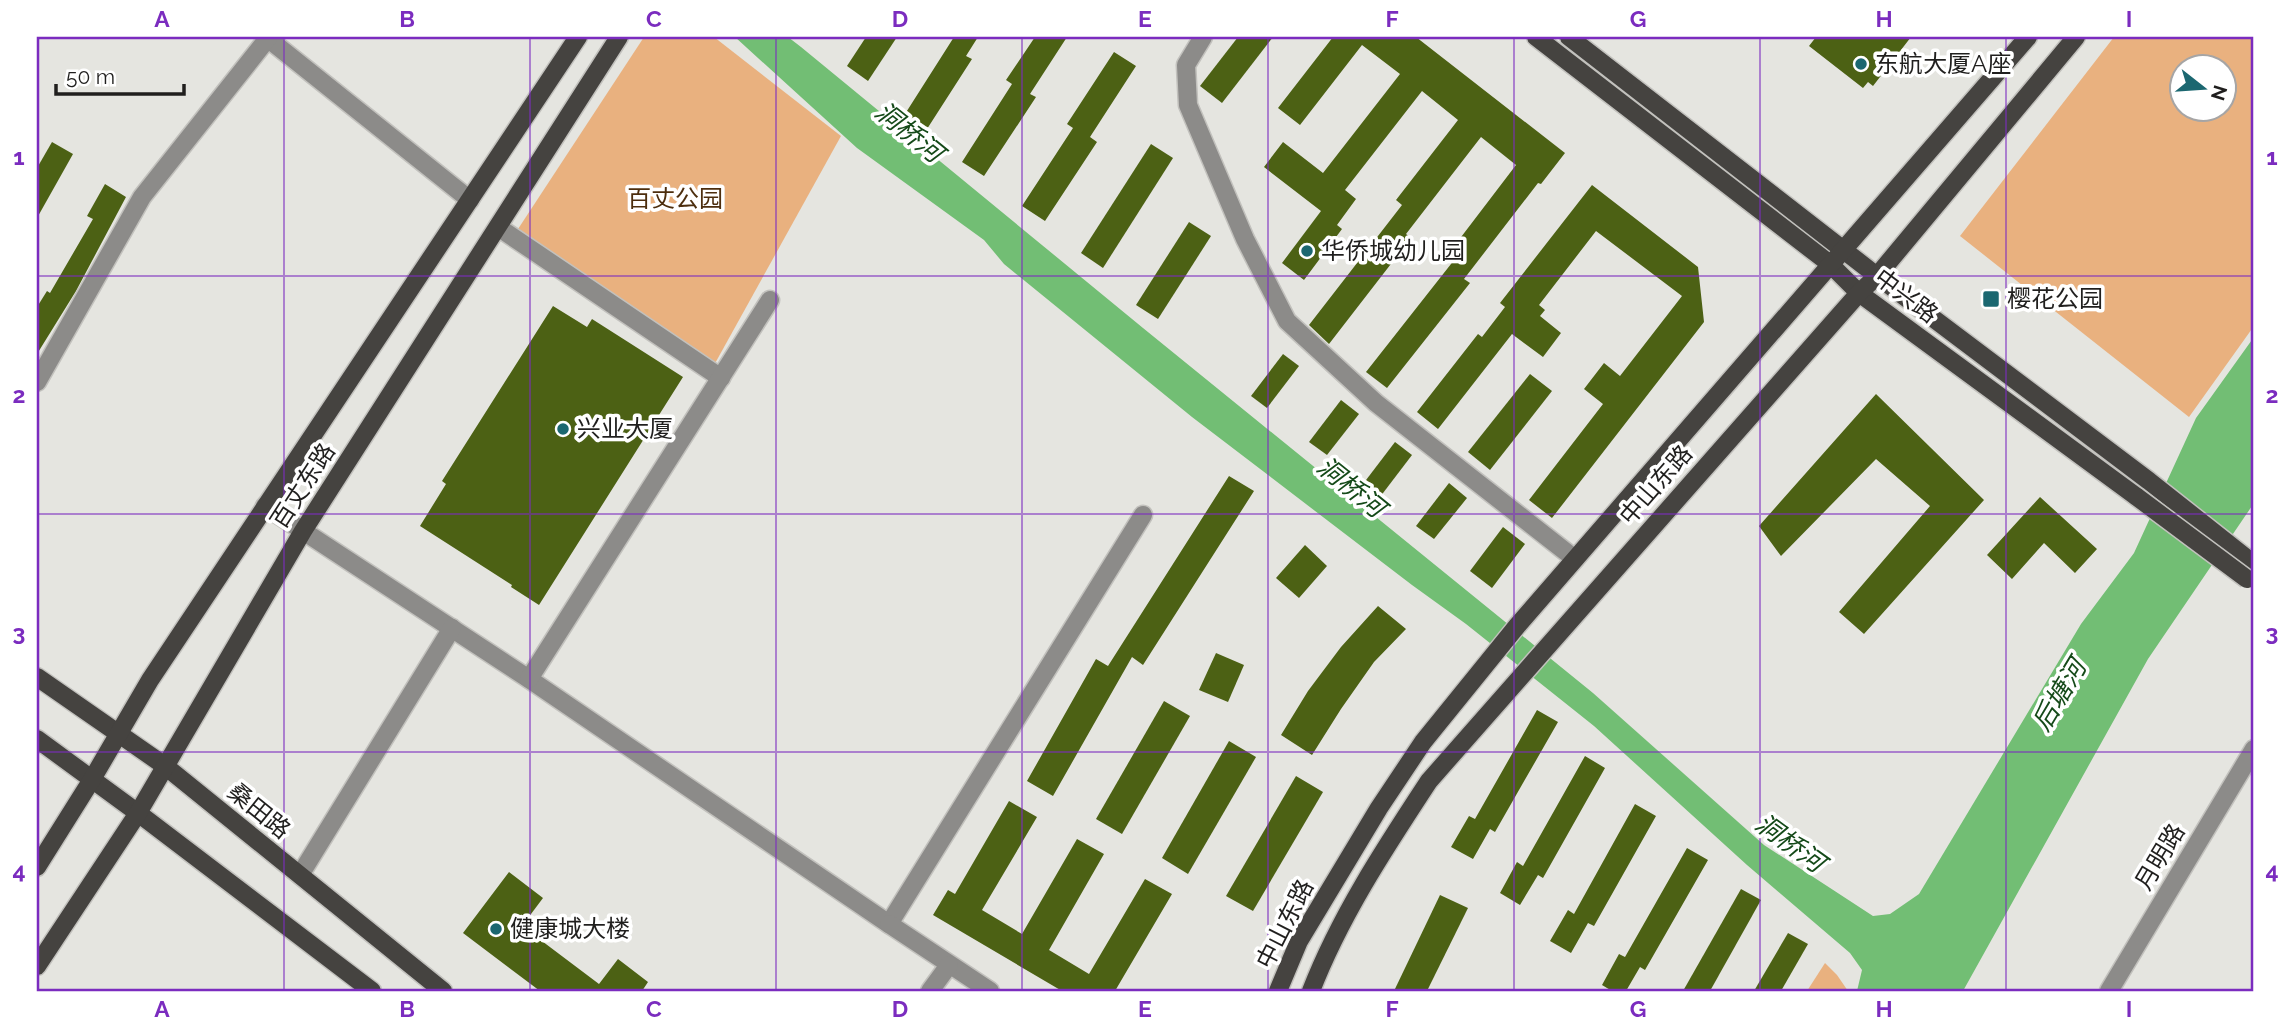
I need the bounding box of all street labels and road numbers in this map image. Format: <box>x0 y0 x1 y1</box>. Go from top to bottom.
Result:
street label: 中兴路 <box>1869 262 1944 329</box>
street label: 百丈东路 <box>264 438 341 534</box>
street label: 中山东路 <box>1613 439 1698 530</box>
street label: 桑田路 <box>222 777 296 845</box>
street label: 月明路 <box>2129 818 2191 895</box>
street label: 中山东路 <box>1250 874 1319 973</box>

